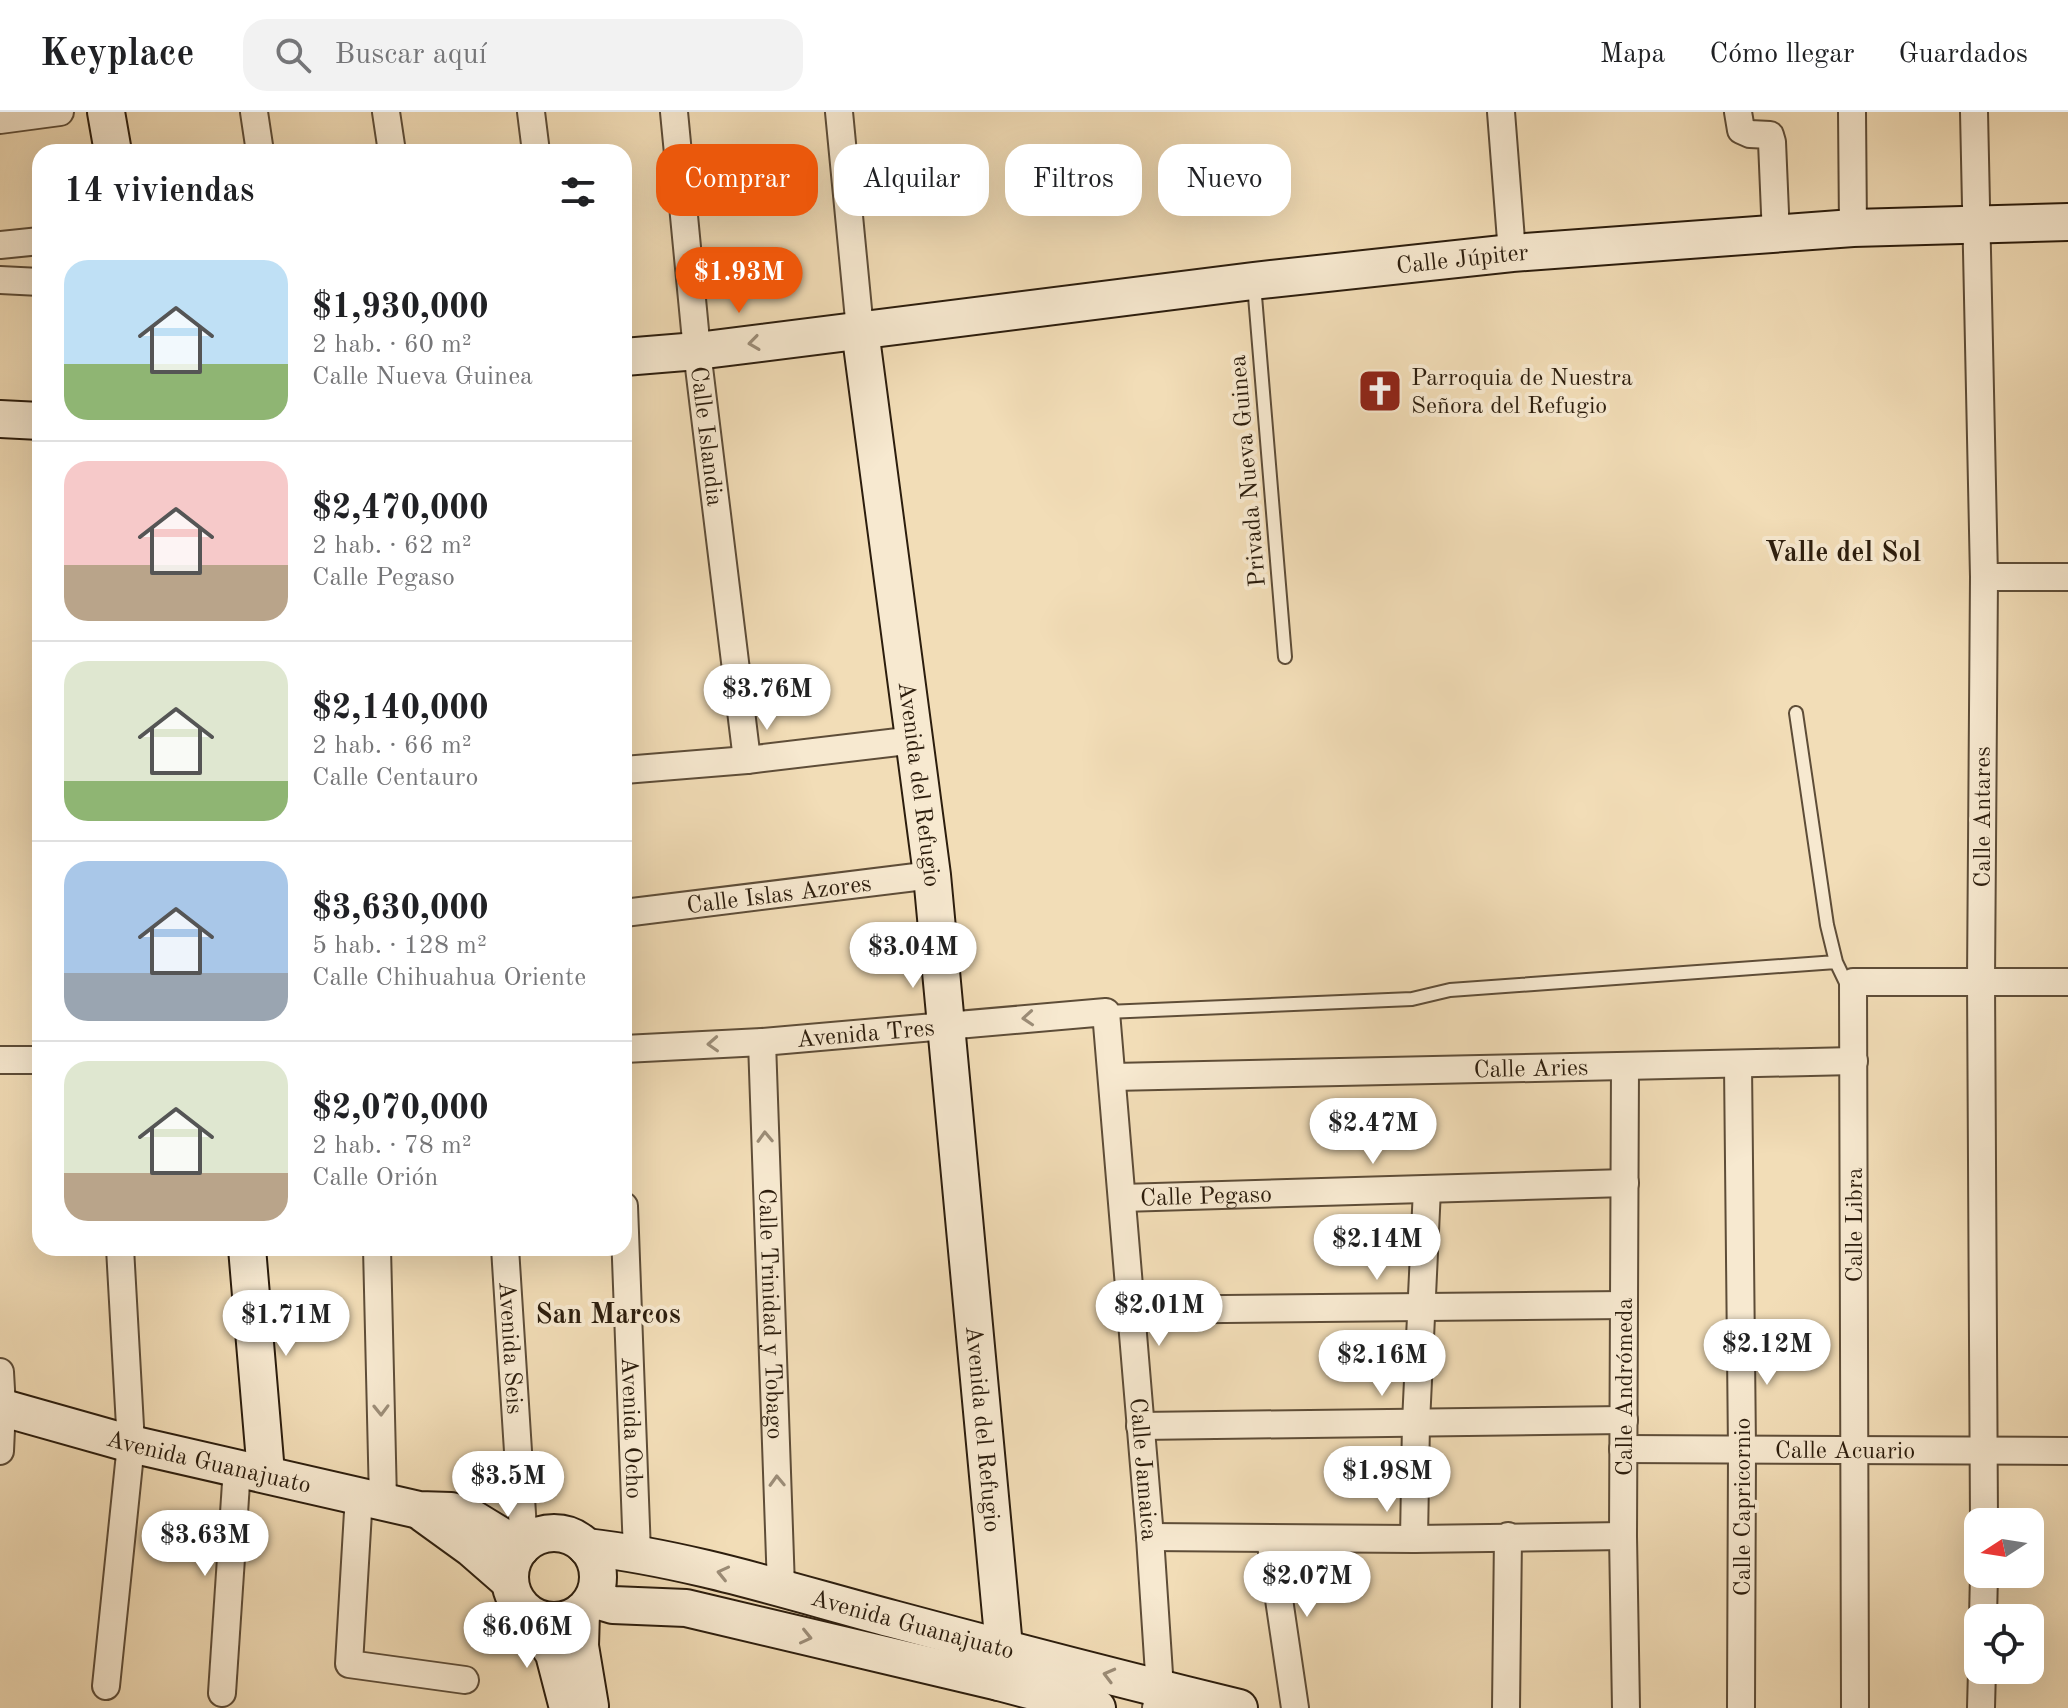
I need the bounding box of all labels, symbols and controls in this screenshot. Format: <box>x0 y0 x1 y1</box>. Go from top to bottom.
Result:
search box <box>243 19 803 91</box>
icon: search <box>271 33 315 77</box>
text: Keyplace <box>40 36 195 74</box>
text: Buscar aquí <box>335 40 487 70</box>
text: Mapa <box>1600 41 1665 69</box>
text: Cómo llegar <box>1709 41 1854 69</box>
text: Guardados <box>1898 41 2028 69</box>
chip: Comprar <box>656 144 818 216</box>
chip: Alquilar <box>834 144 989 216</box>
chip: Filtros <box>1005 144 1142 216</box>
chip: Nuevo <box>1158 144 1291 216</box>
icon: filters <box>556 170 600 214</box>
text: 14 viviendas <box>64 175 254 209</box>
street label: Calle Júpiter <box>1395 242 1529 279</box>
pin: $1.93M <box>674 247 804 315</box>
text: $1.93M <box>694 260 784 286</box>
text: $1,930,000 <box>312 291 489 325</box>
icon: home <box>128 292 224 388</box>
text: 2 hab. · 60 m² <box>312 332 472 358</box>
one-way arrow <box>748 335 761 352</box>
street label: Privada Nueva Guinea <box>1227 354 1271 588</box>
text: Calle Nueva Guinea <box>312 364 533 390</box>
street label: Calle Islandia <box>685 365 726 508</box>
church icon: Parroquia de Nuestra Señora del Refugio <box>1356 367 1404 415</box>
place label: Parroquia de Nuestra Señora del Refugio <box>1411 367 1633 419</box>
text: $2,470,000 <box>312 492 489 526</box>
icon: home <box>128 493 224 589</box>
text: 2 hab. · 62 m² <box>312 533 472 559</box>
district label: Valle del Sol <box>1765 540 1922 568</box>
text: Calle Pegaso <box>312 565 455 591</box>
pin: $3.76M <box>702 664 832 732</box>
text: $3.76M <box>722 677 812 703</box>
street label: Avenida del Refugio <box>893 680 943 888</box>
text: $2,140,000 <box>312 692 489 726</box>
icon: home <box>128 693 224 789</box>
text: 2 hab. · 66 m² <box>312 733 472 759</box>
street label: Calle Antares <box>1972 746 1996 888</box>
text: Calle Centauro <box>312 765 478 791</box>
street label: Calle Islas Azores <box>685 873 873 919</box>
text: $3,630,000 <box>312 892 489 926</box>
icon: home <box>128 893 224 989</box>
pin: $3.04M <box>848 922 978 990</box>
text: 5 hab. · 128 m² <box>312 933 487 959</box>
text: $3.04M <box>868 935 958 961</box>
text: Calle Chihuahua Oriente <box>312 965 586 991</box>
one-way arrow <box>1021 1009 1034 1026</box>
street label: Avenida Tres <box>796 1017 936 1053</box>
one-way arrow <box>706 1036 719 1053</box>
street label: Calle Aries <box>1473 1057 1589 1083</box>
text: $2,070,000 <box>312 1092 489 1126</box>
icon: home <box>128 1093 224 1189</box>
pin: $2.47M <box>1308 1098 1438 1166</box>
text: $2.47M <box>1328 1111 1418 1137</box>
one-way arrow <box>756 1130 773 1143</box>
text: 2 hab. · 78 m² <box>312 1133 472 1159</box>
text: Calle Orión <box>312 1165 438 1191</box>
street label: Calle Libra <box>1844 1167 1868 1283</box>
street label: Calle Pegaso <box>1140 1184 1272 1211</box>
street label: Calle Trinidad y Tobago <box>753 1188 786 1440</box>
pin: $2.14M <box>1312 1214 1442 1282</box>
text: $2.14M <box>1332 1227 1422 1253</box>
pin: $2.01M <box>1094 1280 1224 1348</box>
street label: Avenida Seis <box>493 1281 526 1415</box>
pin: $1.71M <box>221 1290 351 1358</box>
text: $2.01M <box>1114 1293 1204 1319</box>
street label: Calle Andrómeda <box>1614 1298 1638 1476</box>
district label: San Marcos <box>535 1302 681 1330</box>
text: $1.71M <box>241 1303 331 1329</box>
pin: $2.12M <box>1702 1319 1832 1387</box>
street label: Avenida del Refugio <box>960 1325 1003 1533</box>
pin: $2.16M <box>1317 1330 1447 1398</box>
text: $2.12M <box>1722 1332 1812 1358</box>
text: $2.16M <box>1337 1343 1427 1369</box>
street label: Avenida Ocho <box>616 1356 645 1499</box>
street label: Calle Jamaica <box>1124 1397 1160 1542</box>
one-way arrow <box>372 1404 389 1417</box>
street label: Calle Capricornio <box>1732 1418 1756 1596</box>
street label: Avenida Guanajuato <box>103 1428 313 1499</box>
street label: Calle Acuario <box>1775 1440 1915 1464</box>
pin: $1.98M <box>1322 1446 1452 1514</box>
pin: $3.5M <box>452 1451 564 1519</box>
text: $1.98M <box>1342 1459 1432 1485</box>
text: $3.5M <box>470 1464 546 1490</box>
one-way arrow <box>769 1474 786 1487</box>
north arrow <box>1964 1508 2044 1588</box>
map controls <box>1964 1508 2044 1684</box>
pin: $3.63M <box>140 1510 270 1578</box>
text: $3.63M <box>160 1523 250 1549</box>
pin: $2.07M <box>1242 1551 1372 1619</box>
text: $2.07M <box>1262 1564 1352 1590</box>
one-way arrow <box>716 1565 730 1582</box>
street label: Avenida Guanajuato <box>808 1587 1016 1665</box>
pin: $6.06M <box>462 1602 592 1670</box>
button: locate <box>1964 1604 2044 1684</box>
text: $6.06M <box>482 1615 572 1641</box>
one-way arrow <box>799 1627 813 1644</box>
one-way arrow <box>1103 1668 1117 1685</box>

